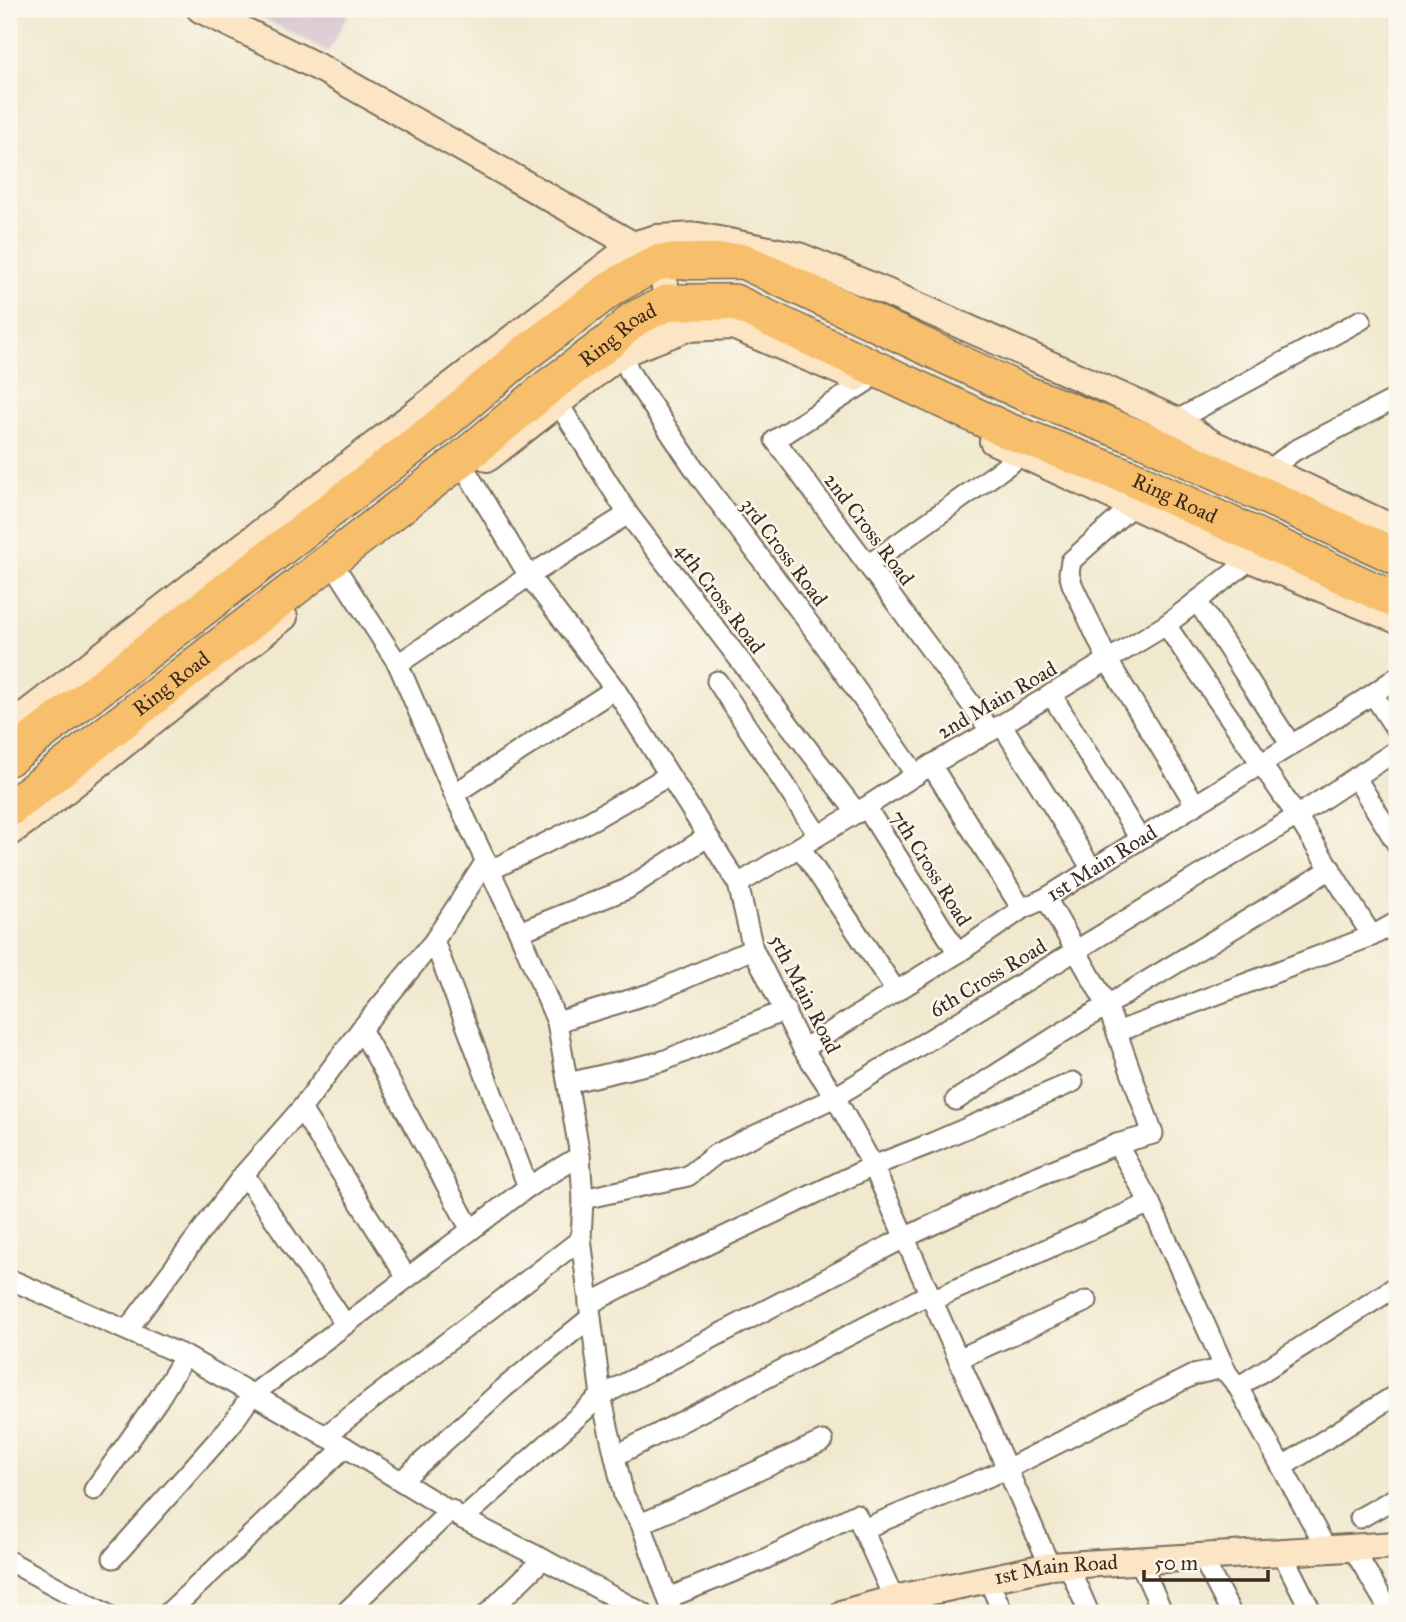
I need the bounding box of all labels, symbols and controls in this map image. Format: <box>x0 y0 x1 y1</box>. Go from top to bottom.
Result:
street label: Ring Road <box>574 297 661 372</box>
street label: Ring Road <box>1128 467 1222 529</box>
street label: 2nd Cross Road <box>818 468 920 591</box>
street label: 3rd Cross Road <box>735 493 833 612</box>
street label: 4th Cross Road <box>670 537 771 659</box>
street label: Ring Road <box>127 645 216 722</box>
street label: 2nd Main Road <box>933 655 1062 745</box>
street label: 7th Cross Road <box>885 805 977 931</box>
street label: 1st Main Road <box>1042 819 1162 907</box>
street label: 5th Main Road <box>764 930 846 1058</box>
street label: 6th Cross Road <box>925 933 1052 1023</box>
scale bar <box>1144 1538 1268 1582</box>
street label: 1st Main Road <box>992 1549 1119 1590</box>
text: 50 m <box>1154 1550 1199 1576</box>

